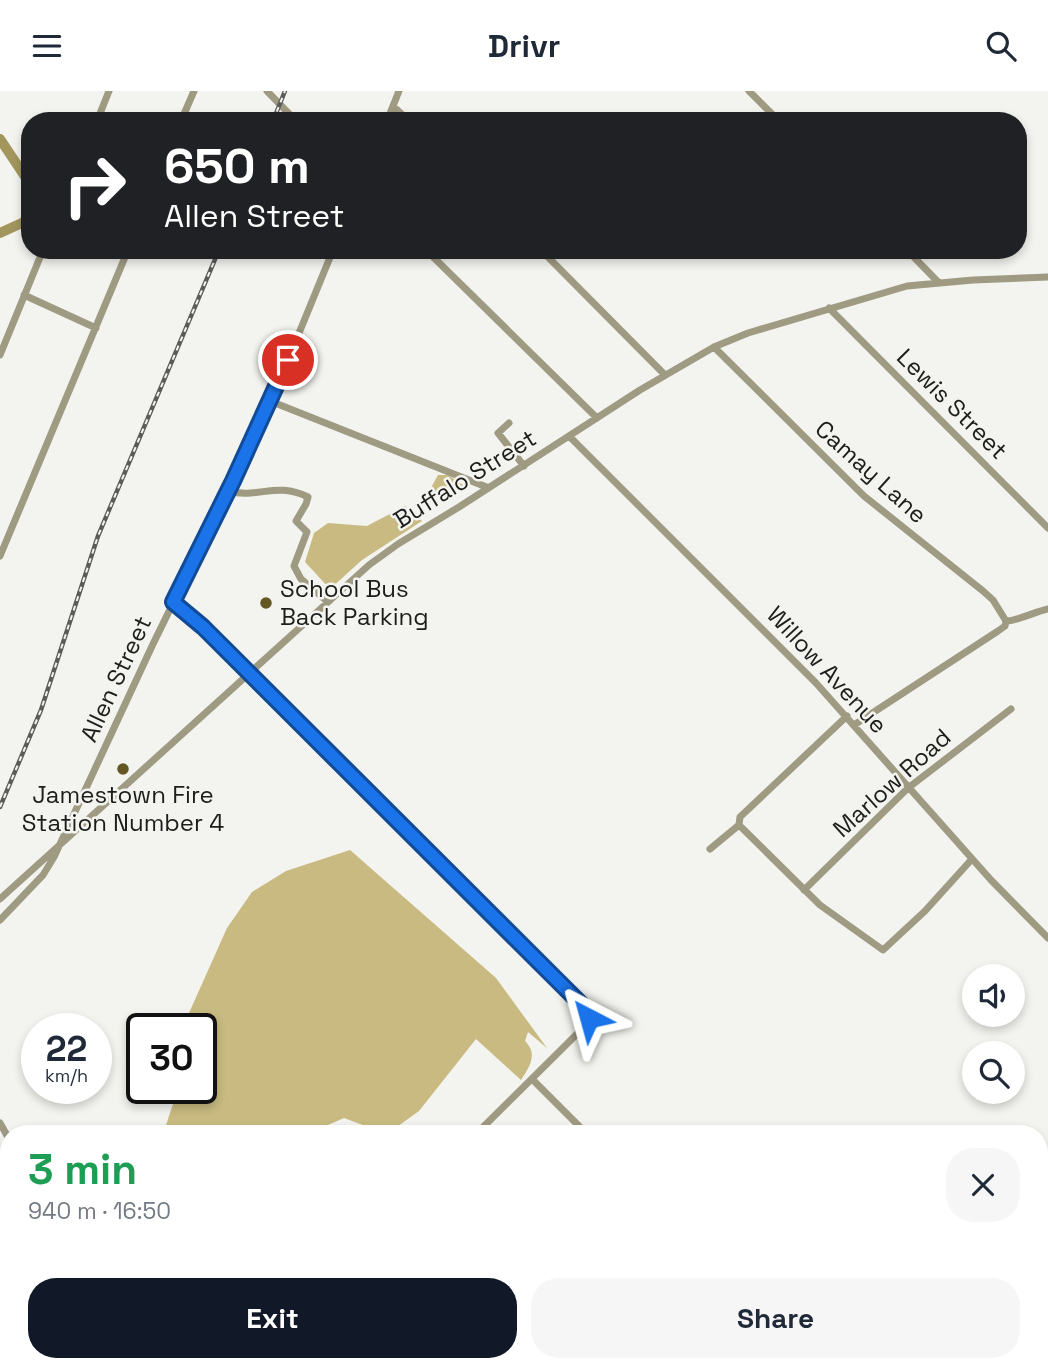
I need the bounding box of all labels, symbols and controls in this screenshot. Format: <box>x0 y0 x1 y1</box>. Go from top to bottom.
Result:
text: Drivr <box>488 26 560 66</box>
icon: menu <box>28 27 66 65</box>
icon: search <box>982 27 1020 65</box>
text: 650 m <box>164 135 310 197</box>
icon: right <box>49 140 140 231</box>
text: Allen Street <box>164 196 344 236</box>
pin <box>258 330 318 390</box>
icon: arrive <box>269 341 307 379</box>
street label: Lewis Street <box>890 342 1014 466</box>
street label: Camay Lane <box>809 413 934 530</box>
street label: Buffalo Street <box>388 422 542 535</box>
place label: School Bus Back Parking <box>280 573 429 632</box>
marker: School Bus Back Parking <box>258 595 274 611</box>
street label: Willow Avenue <box>760 599 894 740</box>
street label: Allen Street <box>73 611 158 747</box>
street label: Marlow Road <box>826 721 957 844</box>
marker: Jamestown Fire Station Number 4 <box>115 761 131 777</box>
place label: Jamestown Fire Station Number 4 <box>22 779 224 838</box>
map controls <box>962 964 1025 1104</box>
button: sound <box>962 964 1025 1027</box>
position arrow <box>552 981 626 1055</box>
speed limit sign: 30 <box>126 1013 217 1104</box>
text: 22 <box>46 1027 87 1071</box>
button: search <box>962 1041 1025 1104</box>
text: km/h <box>45 1064 88 1087</box>
text: 3 min <box>28 1143 137 1196</box>
button: close <box>946 1148 1020 1222</box>
text: 940 m · 16:50 <box>28 1196 171 1226</box>
button: Exit <box>28 1278 517 1358</box>
button: Share <box>531 1278 1020 1358</box>

